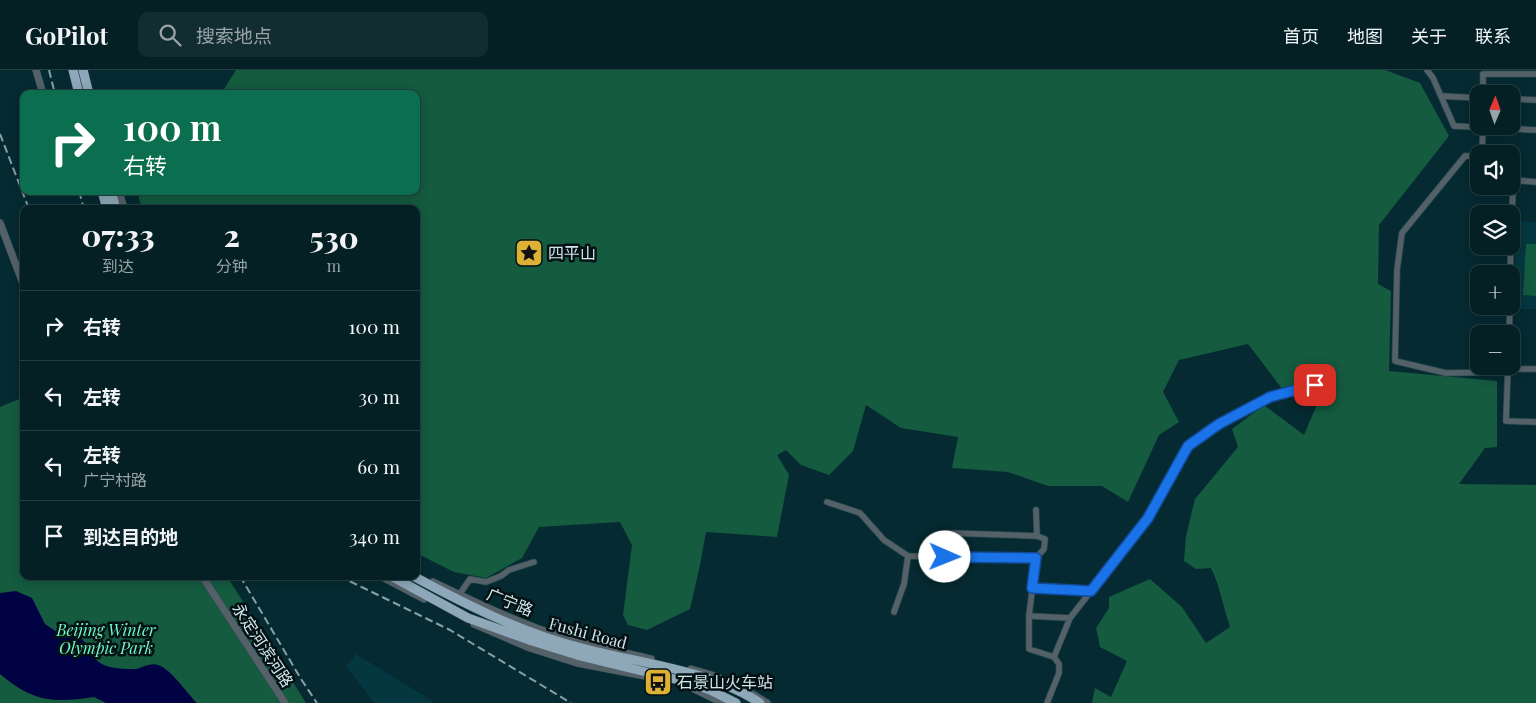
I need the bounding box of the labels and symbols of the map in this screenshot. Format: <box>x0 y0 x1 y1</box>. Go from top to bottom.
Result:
north arrow <box>1470 85 1520 135</box>
place icon: 四平山 <box>514 238 544 268</box>
place label: 四平山 <box>548 242 596 263</box>
pin <box>1294 364 1336 406</box>
position arrow <box>918 530 970 582</box>
street label: 广宁路 <box>484 583 536 620</box>
street label: 永定河滨河路 <box>228 599 298 691</box>
street label: Fushi Road <box>547 612 630 653</box>
park label: Beijing Winter Olympic Park <box>55 619 157 658</box>
bus stop icon: 石景山火车站 <box>643 667 673 697</box>
place label: 石景山火车站 <box>677 671 773 692</box>

